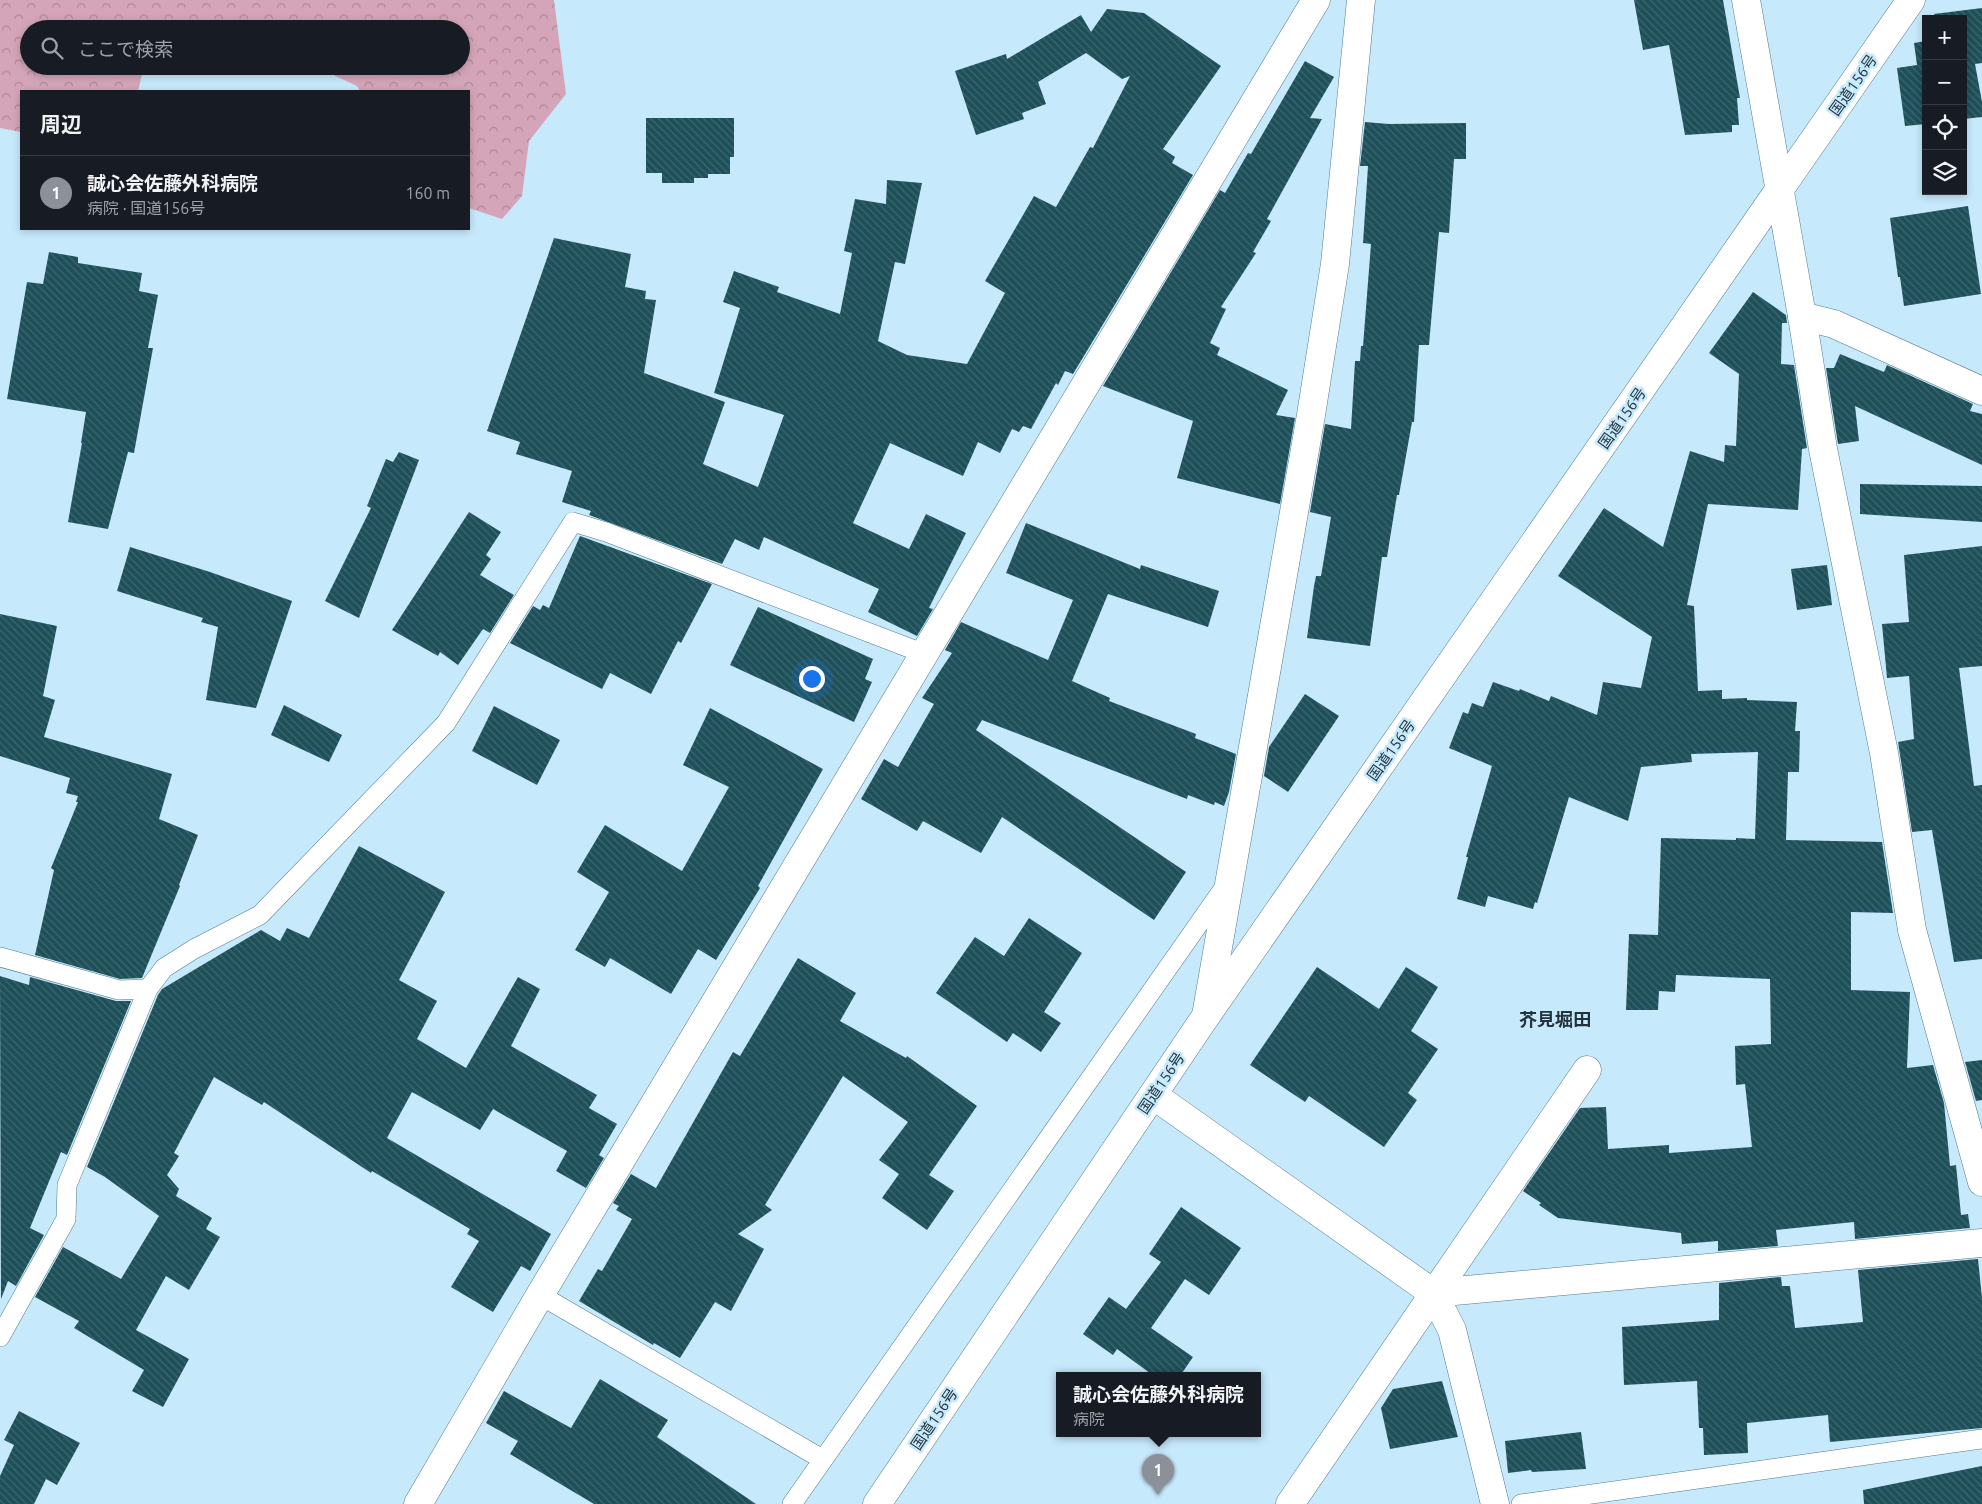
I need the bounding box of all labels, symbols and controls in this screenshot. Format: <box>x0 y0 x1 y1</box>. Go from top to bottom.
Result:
map controls <box>1922 15 1967 195</box>
button: + <box>1922 15 1967 60</box>
search box <box>20 20 470 75</box>
icon: search <box>38 34 66 62</box>
text: ここで検索 <box>78 38 173 60</box>
street label: 国道156号 <box>1826 51 1880 119</box>
button: − <box>1922 60 1967 105</box>
button: locate <box>1922 105 1967 150</box>
text: 周辺 <box>40 112 82 136</box>
button: layers <box>1922 150 1967 195</box>
text: 誠心会佐藤外科病院 <box>87 172 258 194</box>
text: 1 <box>51 184 61 202</box>
text: 160 m <box>405 184 450 202</box>
text: 病院 · 国道156号 <box>87 199 205 217</box>
street label: 国道156号 <box>1595 384 1649 452</box>
your location <box>799 666 825 692</box>
street label: 国道156号 <box>1364 716 1418 784</box>
district label: 芥見堀田 <box>1519 1009 1591 1029</box>
street label: 国道156号 <box>1134 1049 1188 1117</box>
popup <box>1056 1372 1261 1437</box>
text: 誠心会佐藤外科病院 <box>1073 1383 1244 1405</box>
street label: 国道156号 <box>907 1385 961 1453</box>
text: 病院 <box>1073 1410 1105 1428</box>
pin: 1 <box>1142 1454 1174 1495</box>

